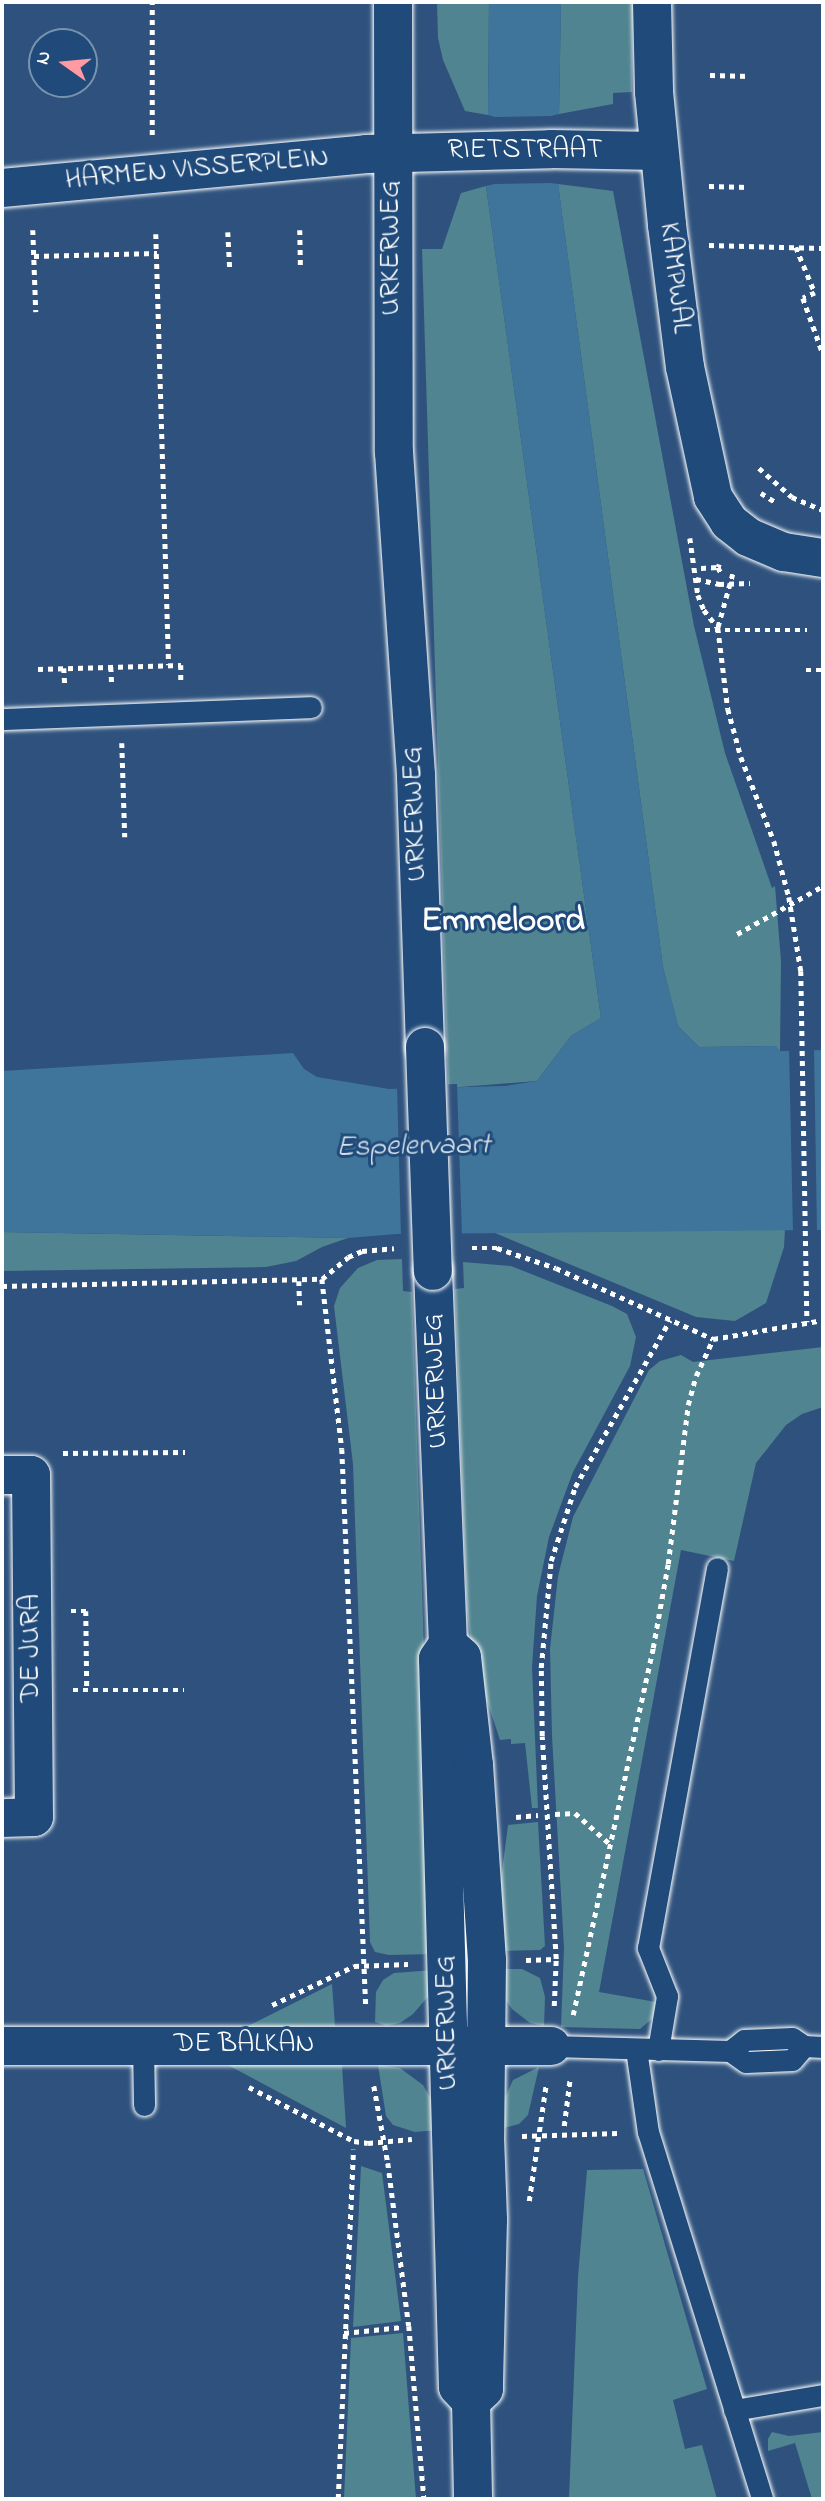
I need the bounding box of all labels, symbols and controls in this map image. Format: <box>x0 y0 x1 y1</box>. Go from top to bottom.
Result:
north arrow <box>28 28 98 98</box>
text: N <box>29 48 59 68</box>
street label: RIETSTRAAT <box>447 134 603 168</box>
street label: HARMEN VISSERPLEIN <box>64 142 330 198</box>
street label: URKERWEG <box>375 180 409 316</box>
street label: KAMPWAL <box>651 221 697 335</box>
street label: URKERWEG <box>397 746 435 882</box>
district label: Emmeloord <box>421 901 585 943</box>
water label: Espelervaart <box>336 1128 490 1166</box>
street label: URKERWEG <box>418 1313 456 1449</box>
street label: DE JURA <box>15 1594 49 1702</box>
street label: URKERWEG <box>430 1955 466 2091</box>
street label: DE BALKAN <box>174 2028 314 2062</box>

